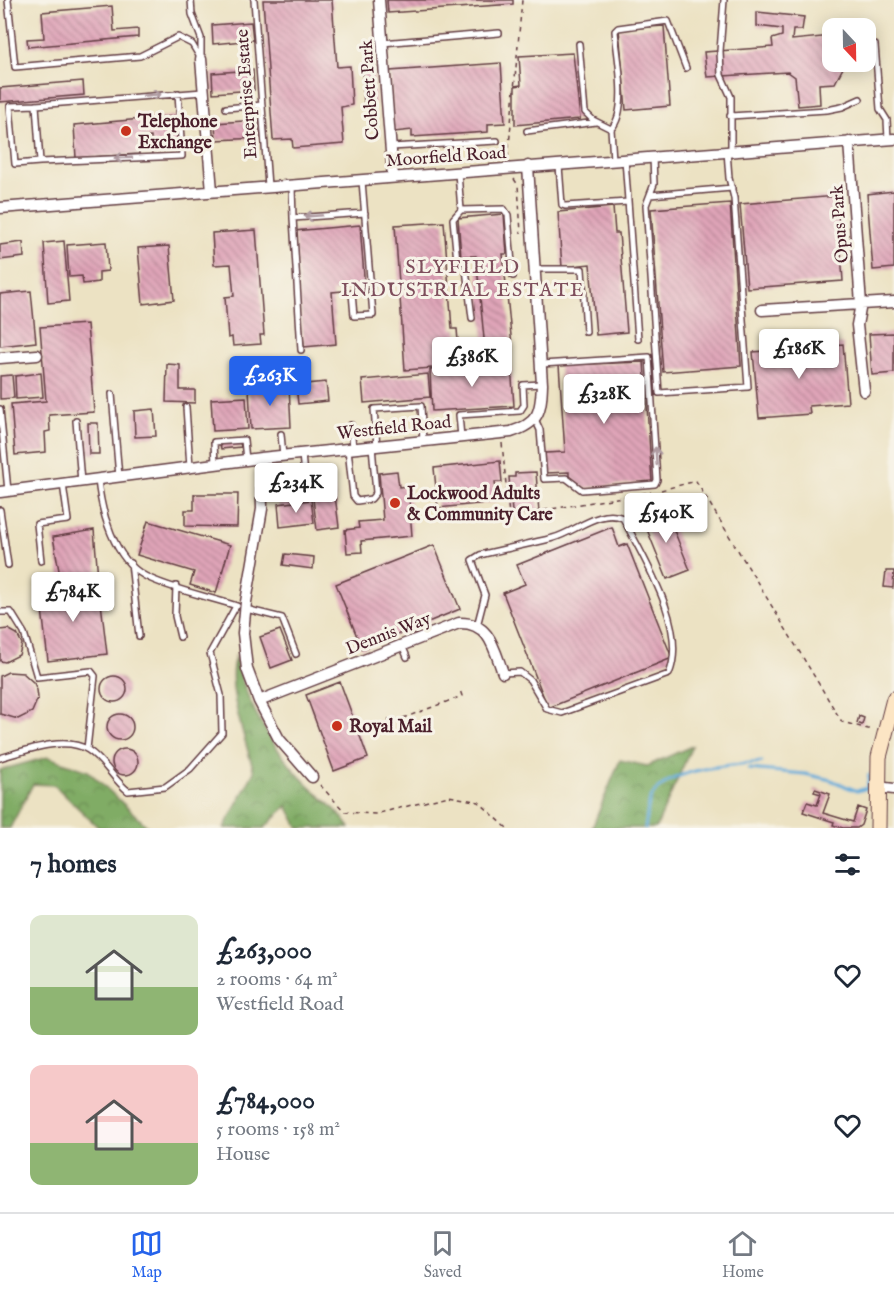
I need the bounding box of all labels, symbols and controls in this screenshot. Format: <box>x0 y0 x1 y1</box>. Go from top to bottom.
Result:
north arrow <box>822 18 876 72</box>
map controls <box>822 18 876 72</box>
street label: Enterprise Estate <box>231 28 263 159</box>
street label: Cobbett Park <box>355 39 385 141</box>
one-way arrow <box>142 89 162 100</box>
place label: Telephone Exchange <box>137 111 218 155</box>
marker: Telephone Exchange <box>119 124 133 138</box>
street label: Moorfield Road <box>385 142 507 173</box>
one-way arrow <box>114 153 134 164</box>
street label: Opus Park <box>826 184 855 264</box>
one-way arrow <box>303 211 323 222</box>
district label: SLYFIELD INDUSTRIAL ESTATE <box>341 255 585 303</box>
pin: £186K <box>757 329 841 380</box>
text: £186K <box>773 336 825 361</box>
pin: £386K <box>430 337 514 388</box>
text: £386K <box>446 344 498 369</box>
pin: £263K <box>228 356 312 407</box>
text: £263K <box>243 363 297 388</box>
pin: £328K <box>562 374 646 425</box>
text: £328K <box>577 381 631 406</box>
street label: Westfield Road <box>336 411 453 446</box>
one-way arrow <box>650 446 661 466</box>
pin: £234K <box>254 463 338 514</box>
text: £234K <box>269 470 323 495</box>
place label: Lockwood Adults & Community Care <box>407 483 554 527</box>
pin: £540K <box>624 493 708 544</box>
marker: Lockwood Adults & Community Care <box>388 496 402 510</box>
text: £540K <box>638 500 694 525</box>
pin: £784K <box>31 572 115 623</box>
text: £784K <box>45 579 101 604</box>
street label: Dennis Way <box>343 608 435 661</box>
place label: Royal Mail <box>349 716 433 739</box>
marker: Royal Mail <box>330 719 344 733</box>
text: 7 homes <box>30 848 117 881</box>
icon: filters <box>831 848 864 881</box>
text: £263,000 <box>216 934 312 967</box>
icon: home <box>78 939 150 1011</box>
icon: heart <box>831 959 864 992</box>
text: 2 rooms · 64 m² <box>216 967 338 992</box>
text: Westfield Road <box>216 992 344 1017</box>
text: £784,000 <box>216 1084 315 1117</box>
icon: home <box>78 1089 150 1161</box>
icon: heart <box>831 1109 864 1142</box>
text: 5 rooms · 158 m² <box>216 1117 340 1142</box>
text: House <box>216 1142 270 1167</box>
tab: Map <box>130 1227 163 1283</box>
tab: Saved <box>424 1227 462 1283</box>
tab: Home <box>722 1227 764 1283</box>

